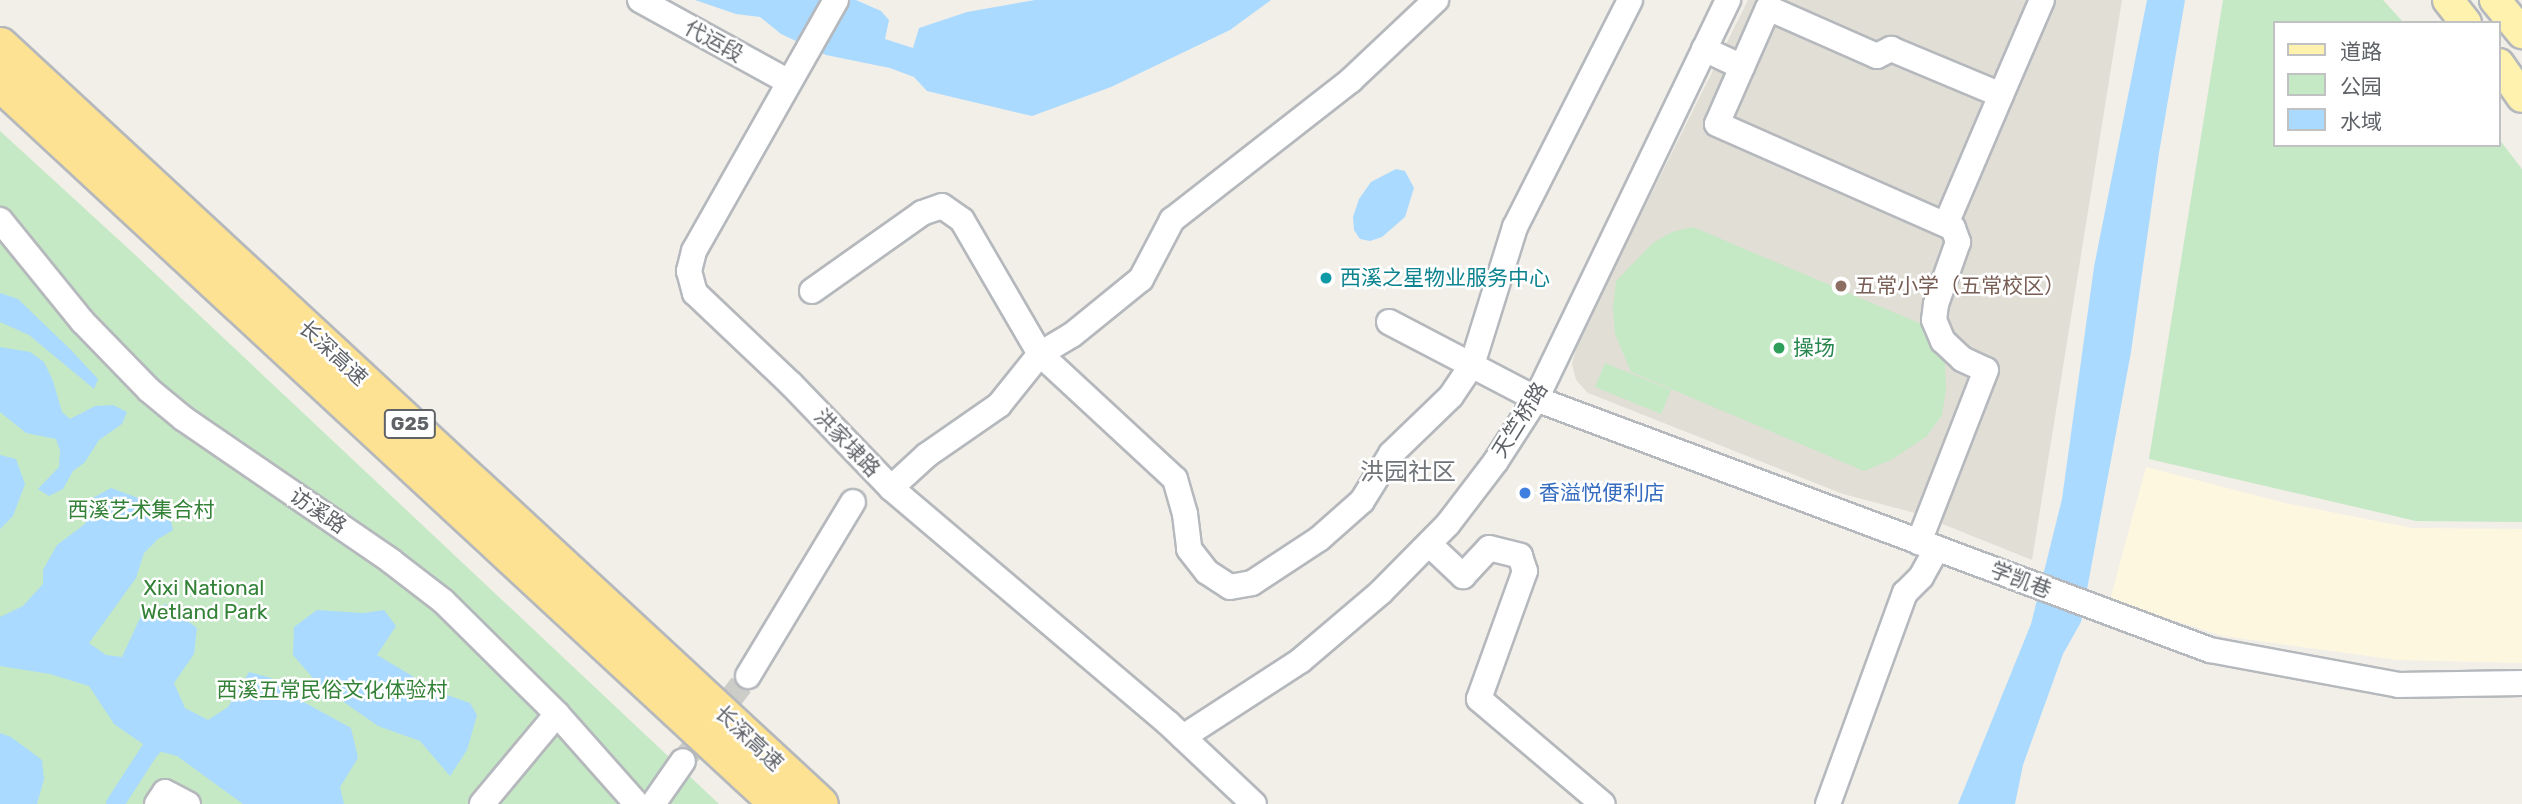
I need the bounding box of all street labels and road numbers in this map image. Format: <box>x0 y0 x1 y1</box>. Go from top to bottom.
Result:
street label: 代运段 <box>680 15 748 67</box>
street label: 长深高速 <box>294 315 372 391</box>
street label: 天竺桥路 <box>1487 378 1553 462</box>
street label: 洪家埭路 <box>809 404 885 482</box>
road number: G25 <box>384 408 436 440</box>
street label: 访溪路 <box>285 483 351 539</box>
street label: 学凯巷 <box>1987 557 2055 603</box>
street label: 长深高速 <box>710 700 788 776</box>

